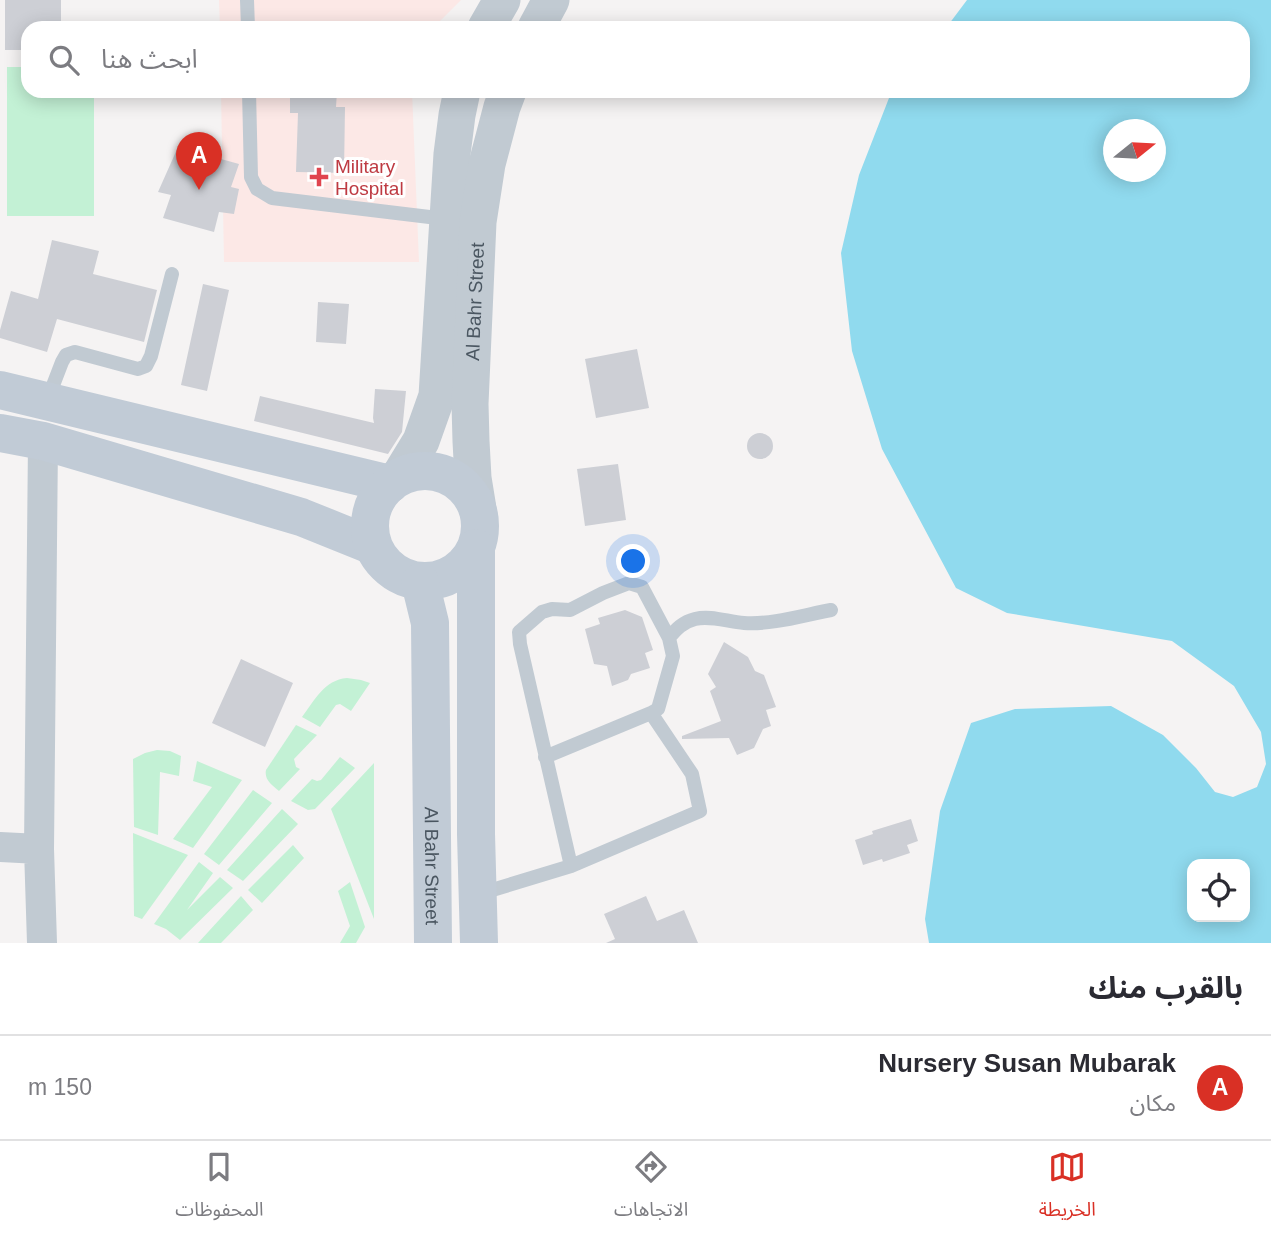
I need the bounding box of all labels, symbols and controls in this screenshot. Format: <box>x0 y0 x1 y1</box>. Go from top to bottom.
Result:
search box <box>21 21 1250 98</box>
icon: search <box>45 41 83 79</box>
text: ابحث هنا <box>101 44 198 74</box>
north arrow <box>1103 119 1166 182</box>
pin: A <box>176 132 222 190</box>
place label: Military Hospital <box>335 156 404 199</box>
marker: Military Hospital <box>309 167 329 187</box>
street label: Al Bahr Street <box>461 241 488 361</box>
your location <box>616 544 650 578</box>
street label: Al Bahr Street <box>421 806 443 926</box>
map controls <box>1187 859 1250 922</box>
button: locate <box>1187 859 1250 922</box>
text: بالقرب منك <box>1088 971 1243 1004</box>
text: Nursery Susan Mubarak <box>878 1048 1176 1078</box>
text: 150 m <box>28 1074 92 1100</box>
text: A <box>1212 1074 1228 1100</box>
text: مكان <box>1130 1090 1176 1116</box>
tab: المحفوظات <box>175 1148 264 1230</box>
tab: الاتجاهات <box>614 1148 688 1230</box>
tab: الخريطة <box>1039 1148 1096 1230</box>

